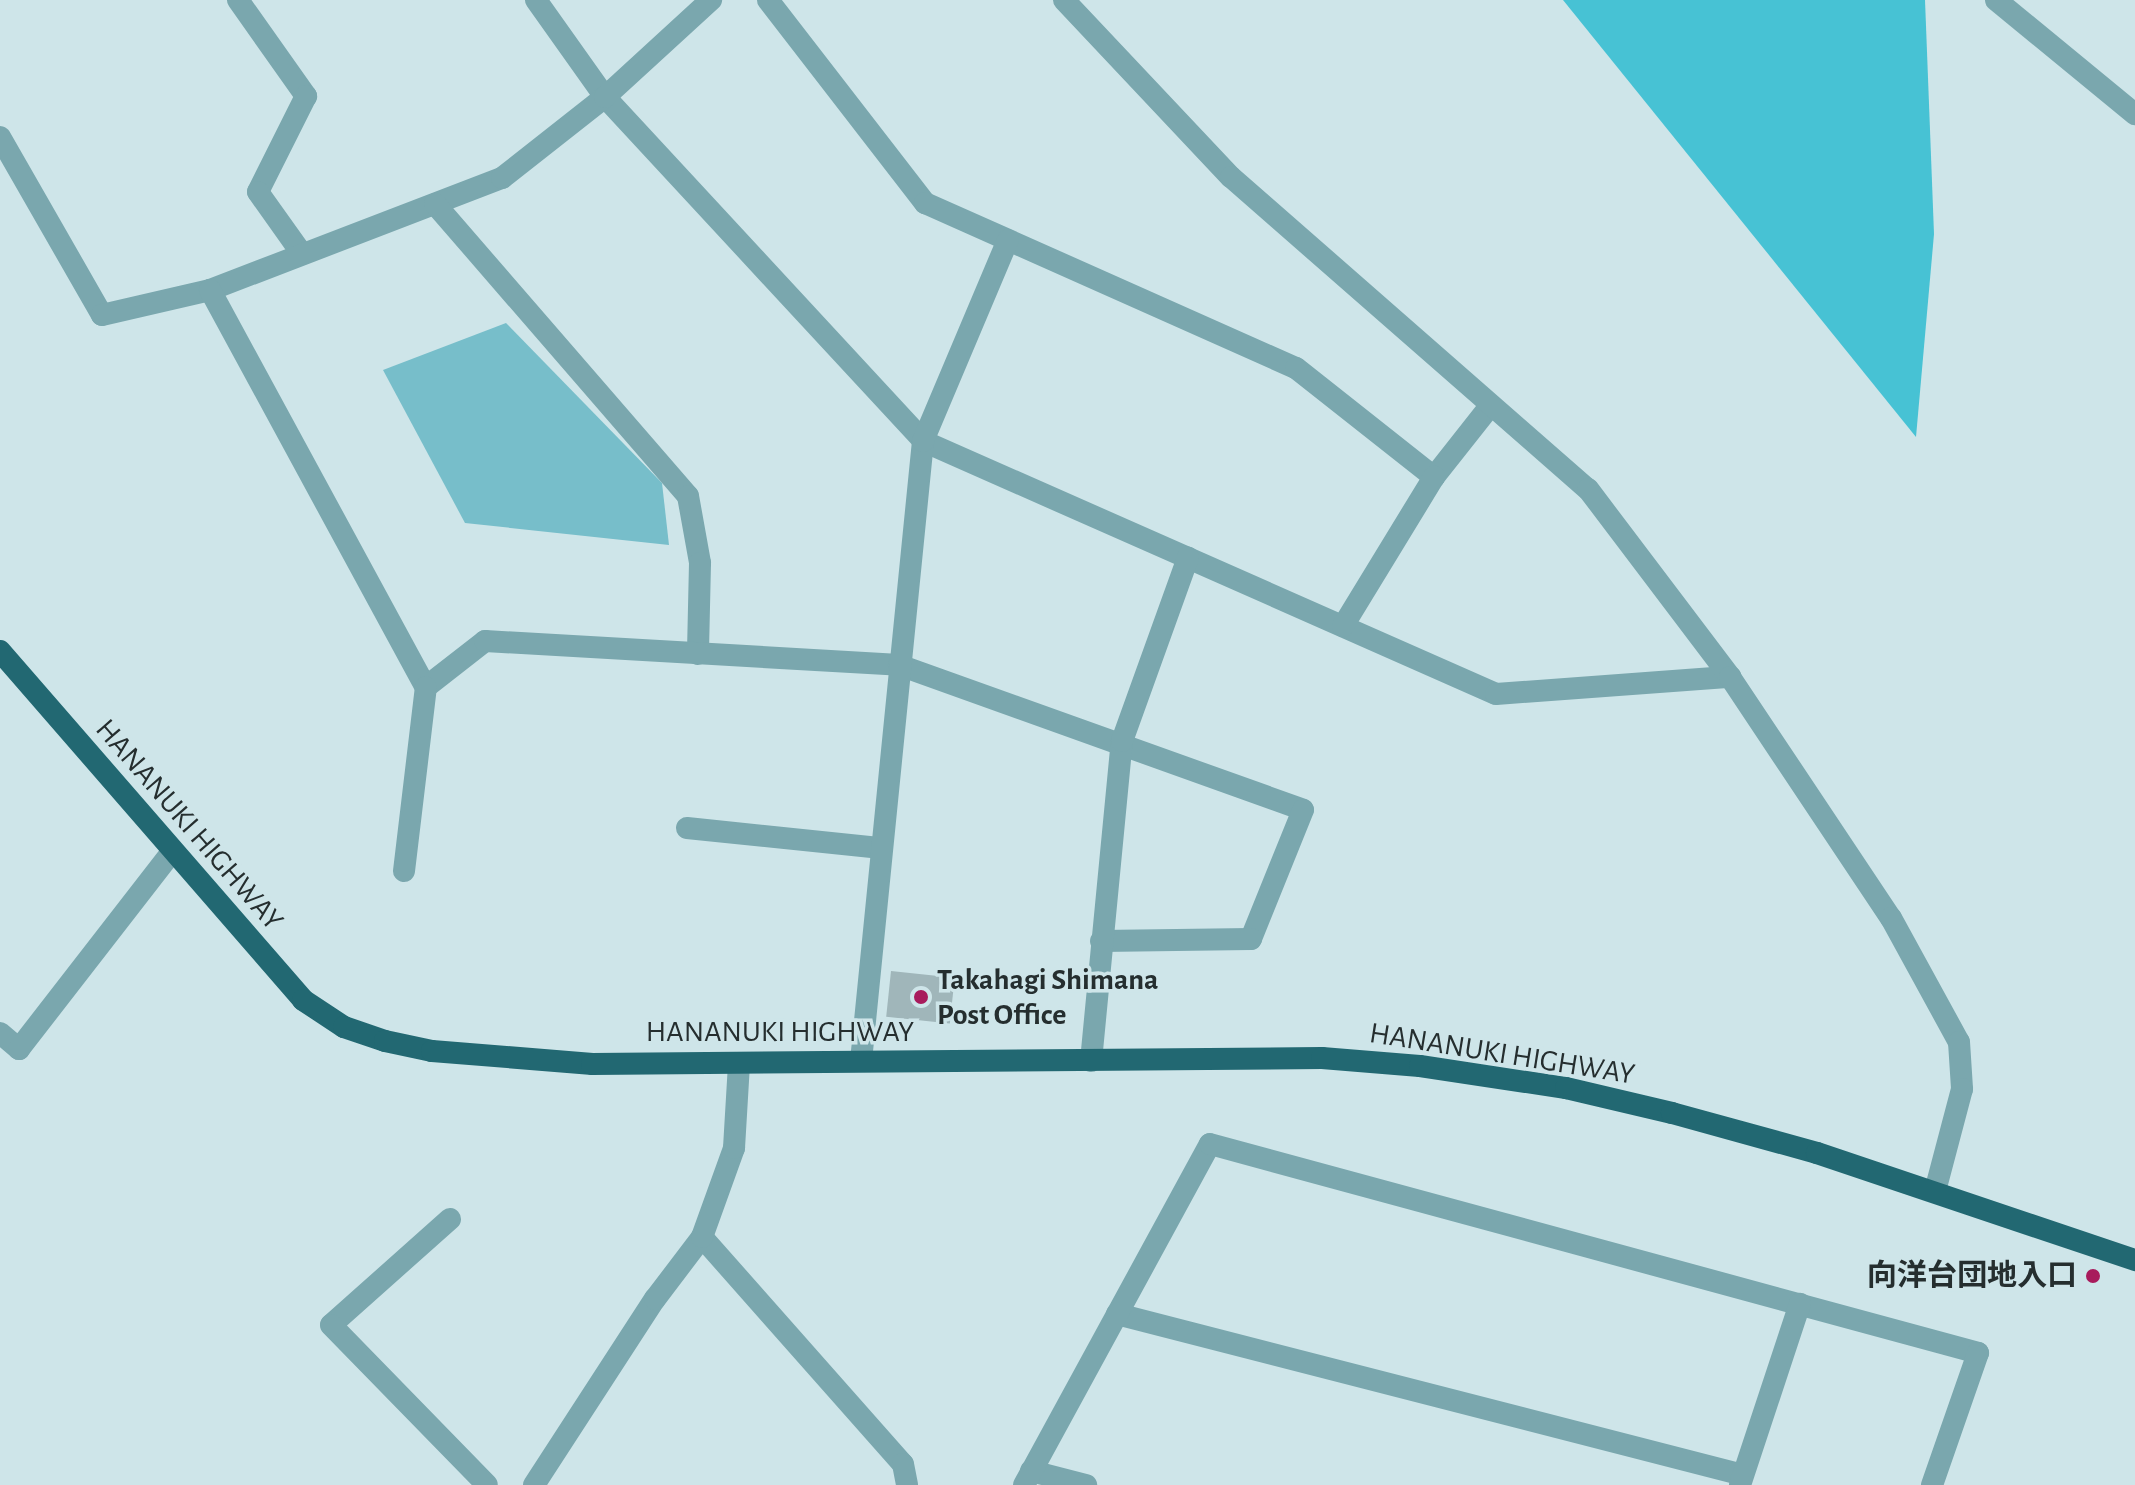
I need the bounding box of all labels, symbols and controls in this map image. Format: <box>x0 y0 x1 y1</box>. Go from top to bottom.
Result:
street label: HANANUKI HIGHWAY <box>87 712 291 938</box>
place label: Takahagi Shimana Post Office <box>937 962 1159 1032</box>
marker: Takahagi Shimana Post Office <box>912 988 930 1006</box>
street label: HANANUKI HIGHWAY <box>646 1014 914 1050</box>
street label: HANANUKI HIGHWAY <box>1367 1015 1637 1093</box>
place label: 向洋台団地入口 <box>1867 1258 2077 1294</box>
marker: 向洋台団地入口 <box>2084 1267 2102 1285</box>

